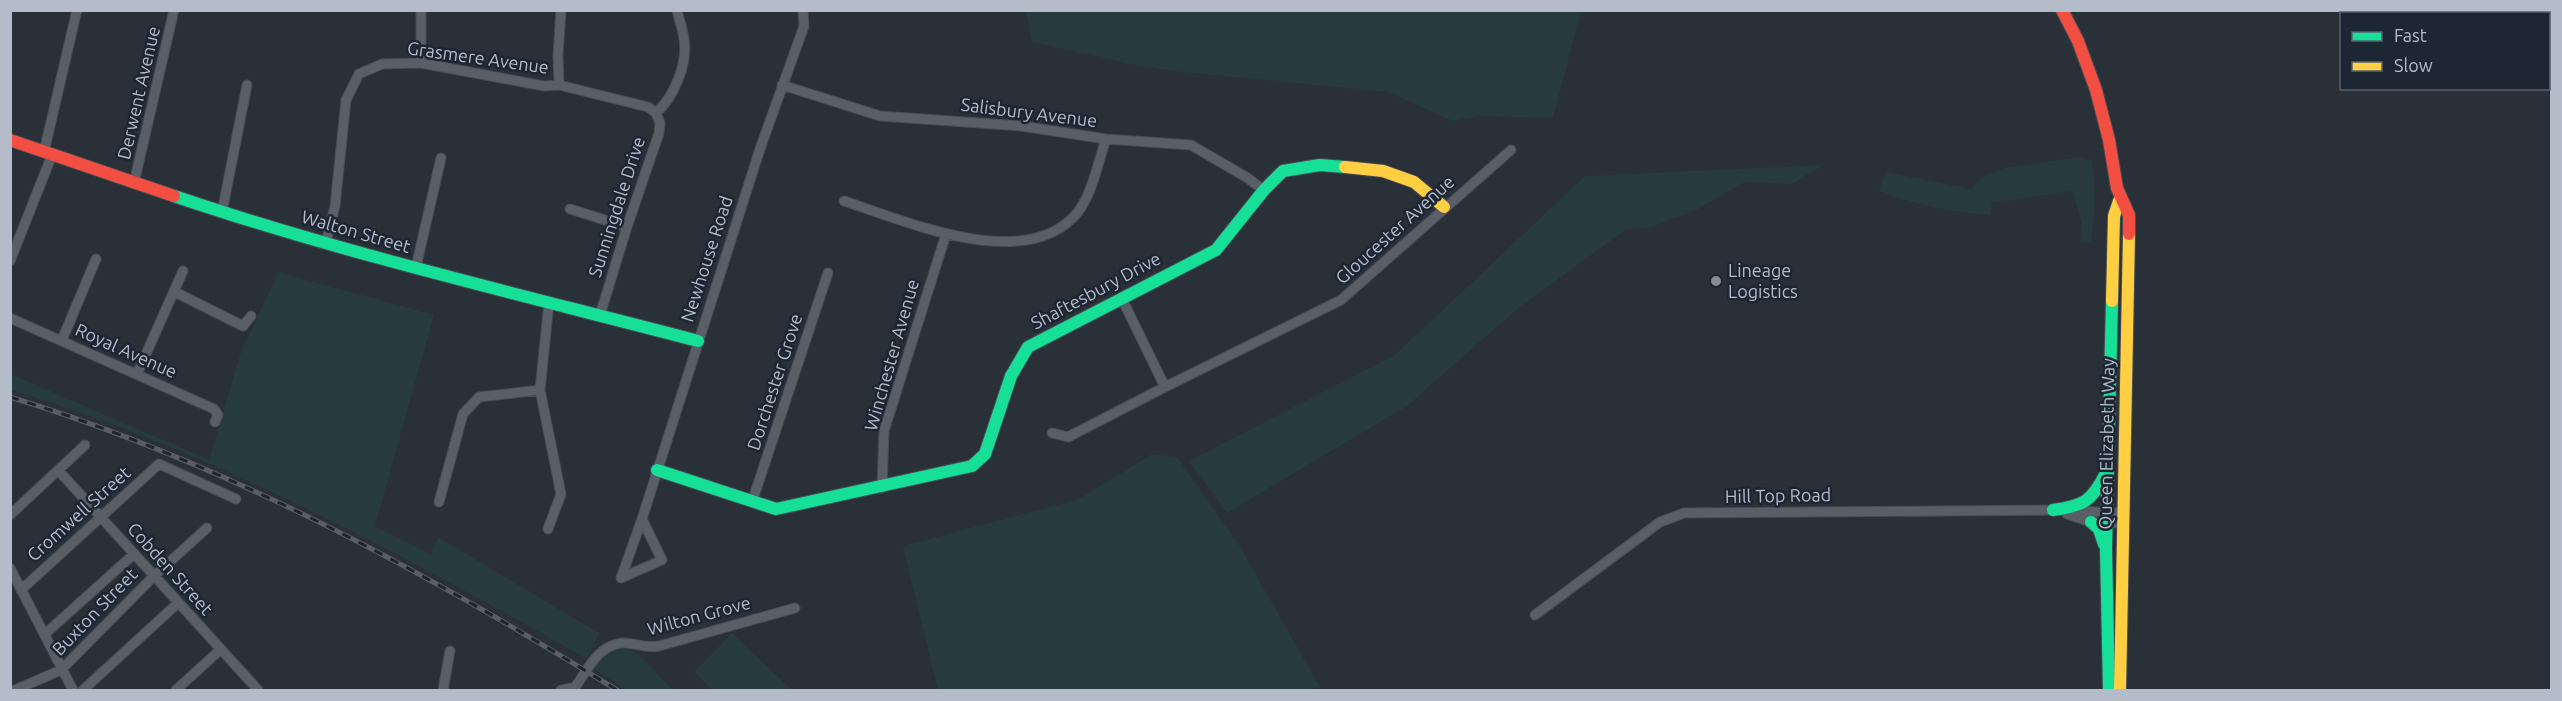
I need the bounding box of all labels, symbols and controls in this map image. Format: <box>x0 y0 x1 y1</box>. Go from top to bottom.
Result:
legend <box>2340 12 2550 90</box>
street label: Derwent Avenue <box>113 24 163 161</box>
text: Fast <box>2394 25 2427 45</box>
street label: Grasmere Avenue <box>406 37 550 77</box>
text: Slow <box>2394 55 2433 75</box>
street label: Salisbury Avenue <box>960 94 1098 130</box>
street label: Sunningdale Drive <box>584 134 648 279</box>
street label: Gloucester Avenue <box>1331 171 1458 288</box>
street label: Newhouse Road <box>676 193 736 324</box>
street label: Walton Street <box>299 206 413 256</box>
street label: Shaftesbury Drive <box>1027 247 1164 333</box>
place label: Lineage Logistics <box>1728 260 1798 301</box>
marker: Lineage Logistics <box>1709 274 1723 288</box>
street label: Winchester Avenue <box>860 277 922 433</box>
street label: Dorchester Grove <box>743 311 806 452</box>
street label: Royal Avenue <box>73 319 180 381</box>
street label: Queen Elizabeth Way <box>2095 358 2118 530</box>
street label: Cromwell Street <box>23 462 134 565</box>
street label: Hill Top Road <box>1725 484 1831 506</box>
street label: Cobden Street <box>124 518 217 619</box>
street label: Buxton Street <box>48 564 141 659</box>
street label: Wilton Grove <box>645 592 753 638</box>

